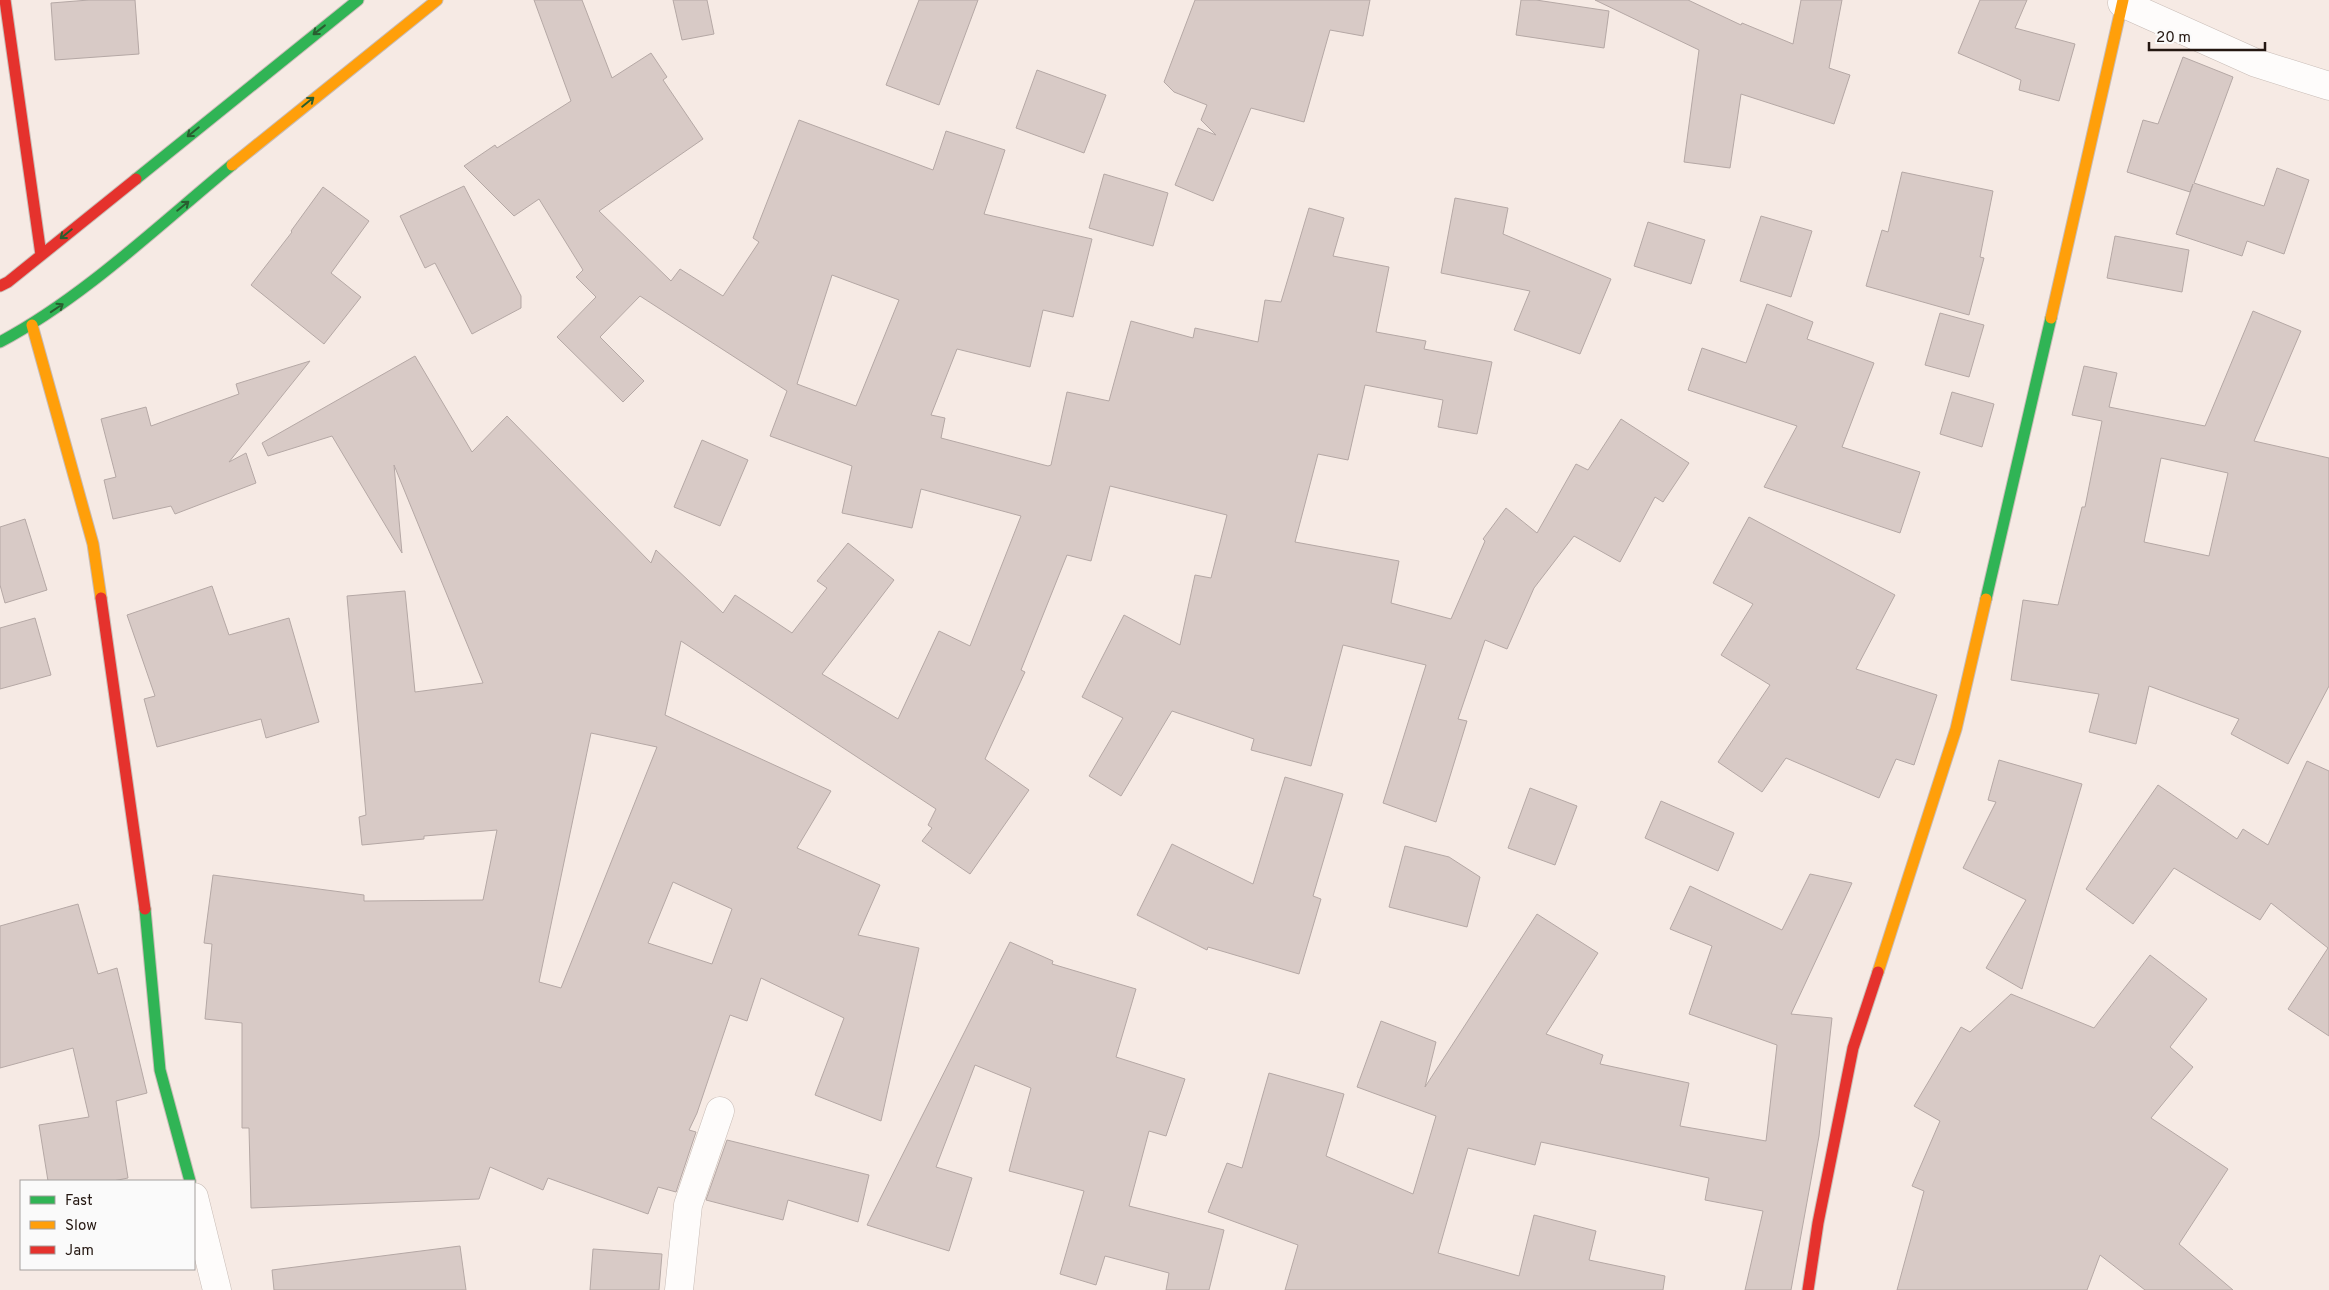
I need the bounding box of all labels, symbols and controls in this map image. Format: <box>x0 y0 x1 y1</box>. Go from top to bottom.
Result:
scale bar <box>2149 20 2265 52</box>
one-way arrow <box>312 25 326 35</box>
text: 20 m <box>2156 29 2191 48</box>
one-way arrow <box>302 97 315 108</box>
one-way arrow <box>187 127 200 138</box>
one-way arrow <box>176 200 189 211</box>
one-way arrow <box>60 229 73 240</box>
one-way arrow <box>50 303 64 313</box>
legend <box>20 1180 195 1270</box>
text: Fast <box>65 1192 93 1211</box>
text: Slow <box>65 1217 97 1236</box>
text: Jam <box>65 1242 94 1261</box>

